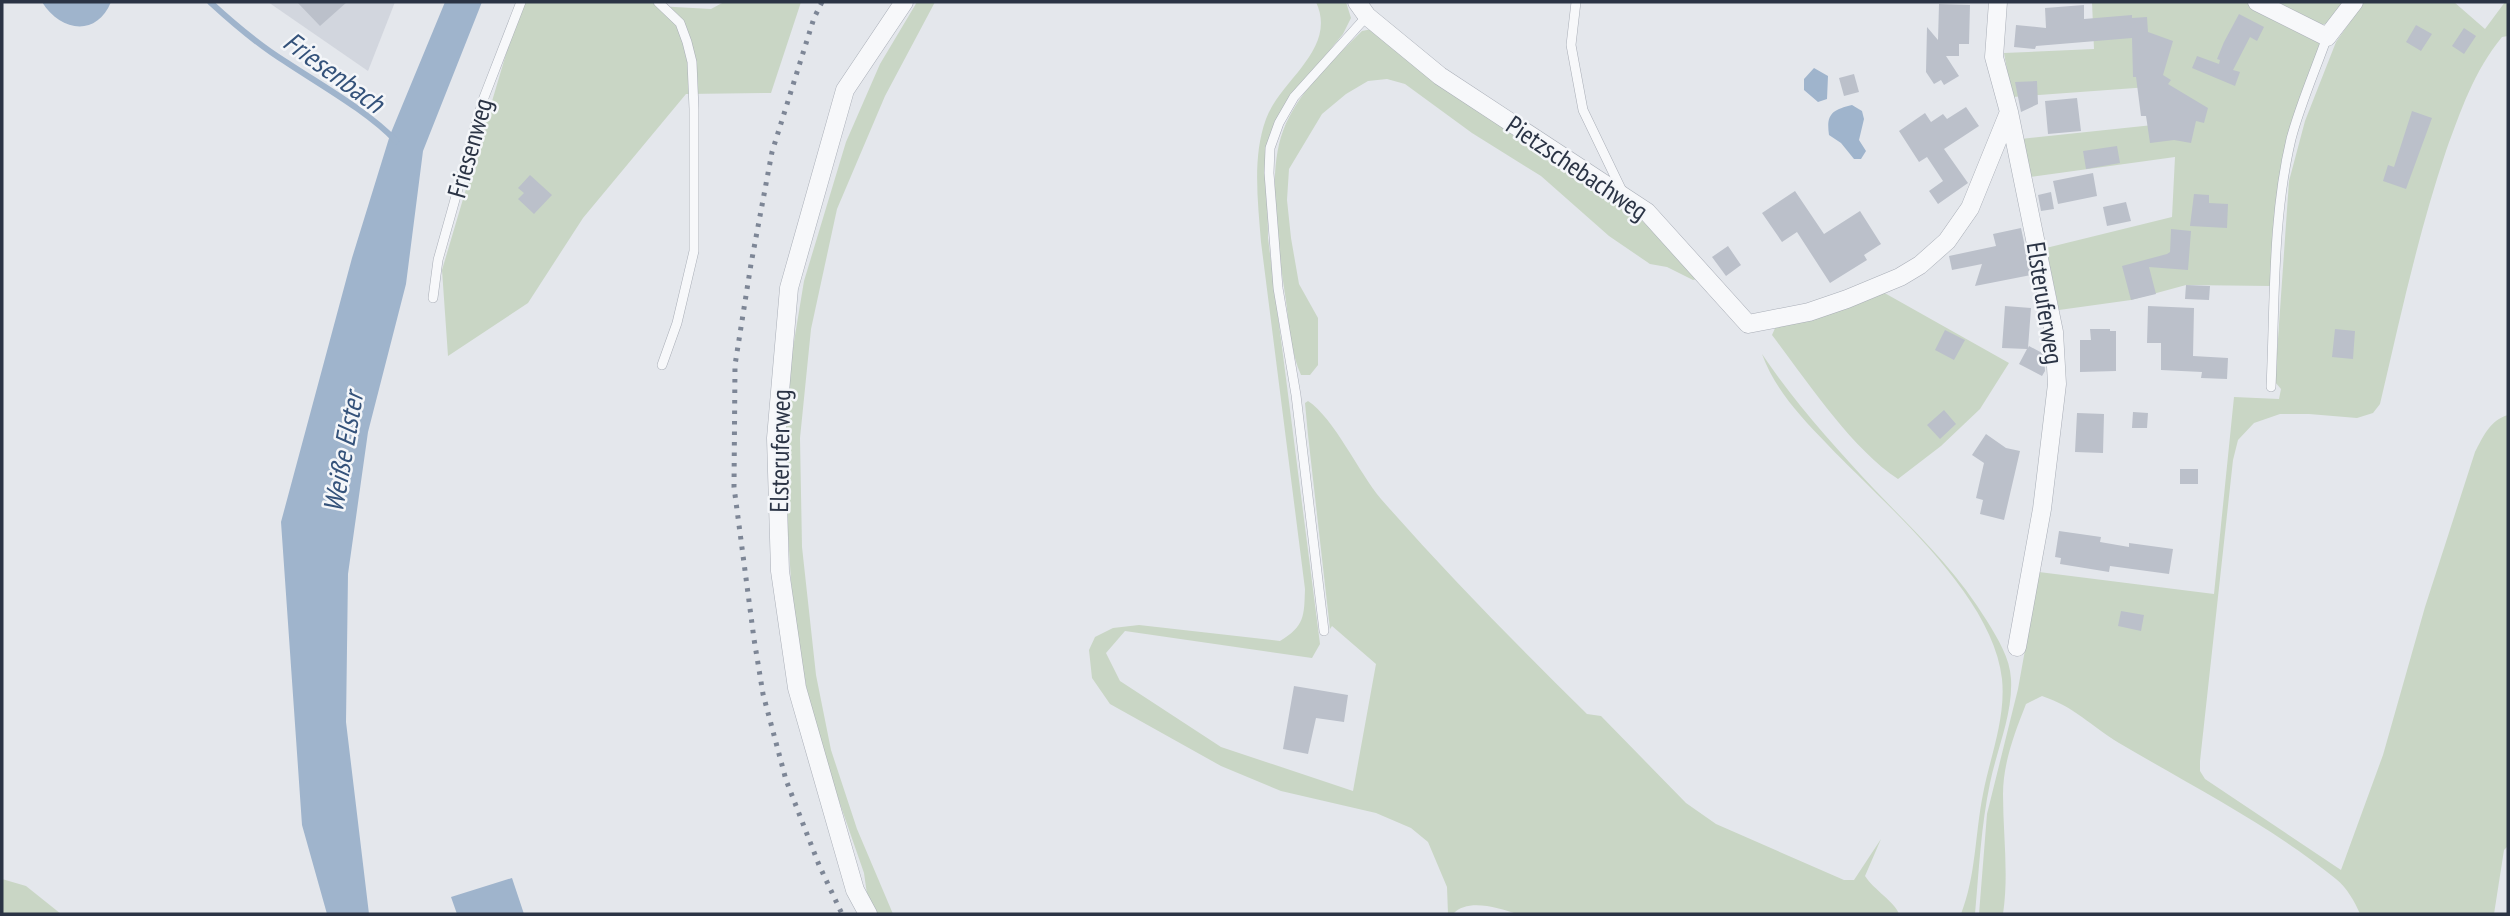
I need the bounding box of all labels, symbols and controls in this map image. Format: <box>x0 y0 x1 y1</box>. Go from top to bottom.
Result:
water label: Friesenbach <box>277 23 393 122</box>
street label: Friesenweg <box>440 94 499 201</box>
street label: Pietzschebachweg <box>1500 108 1655 227</box>
street label: Elsteruferweg <box>2020 239 2071 366</box>
water label: Weiße Elster <box>314 385 372 515</box>
street label: Elsteruferweg <box>762 389 797 513</box>

